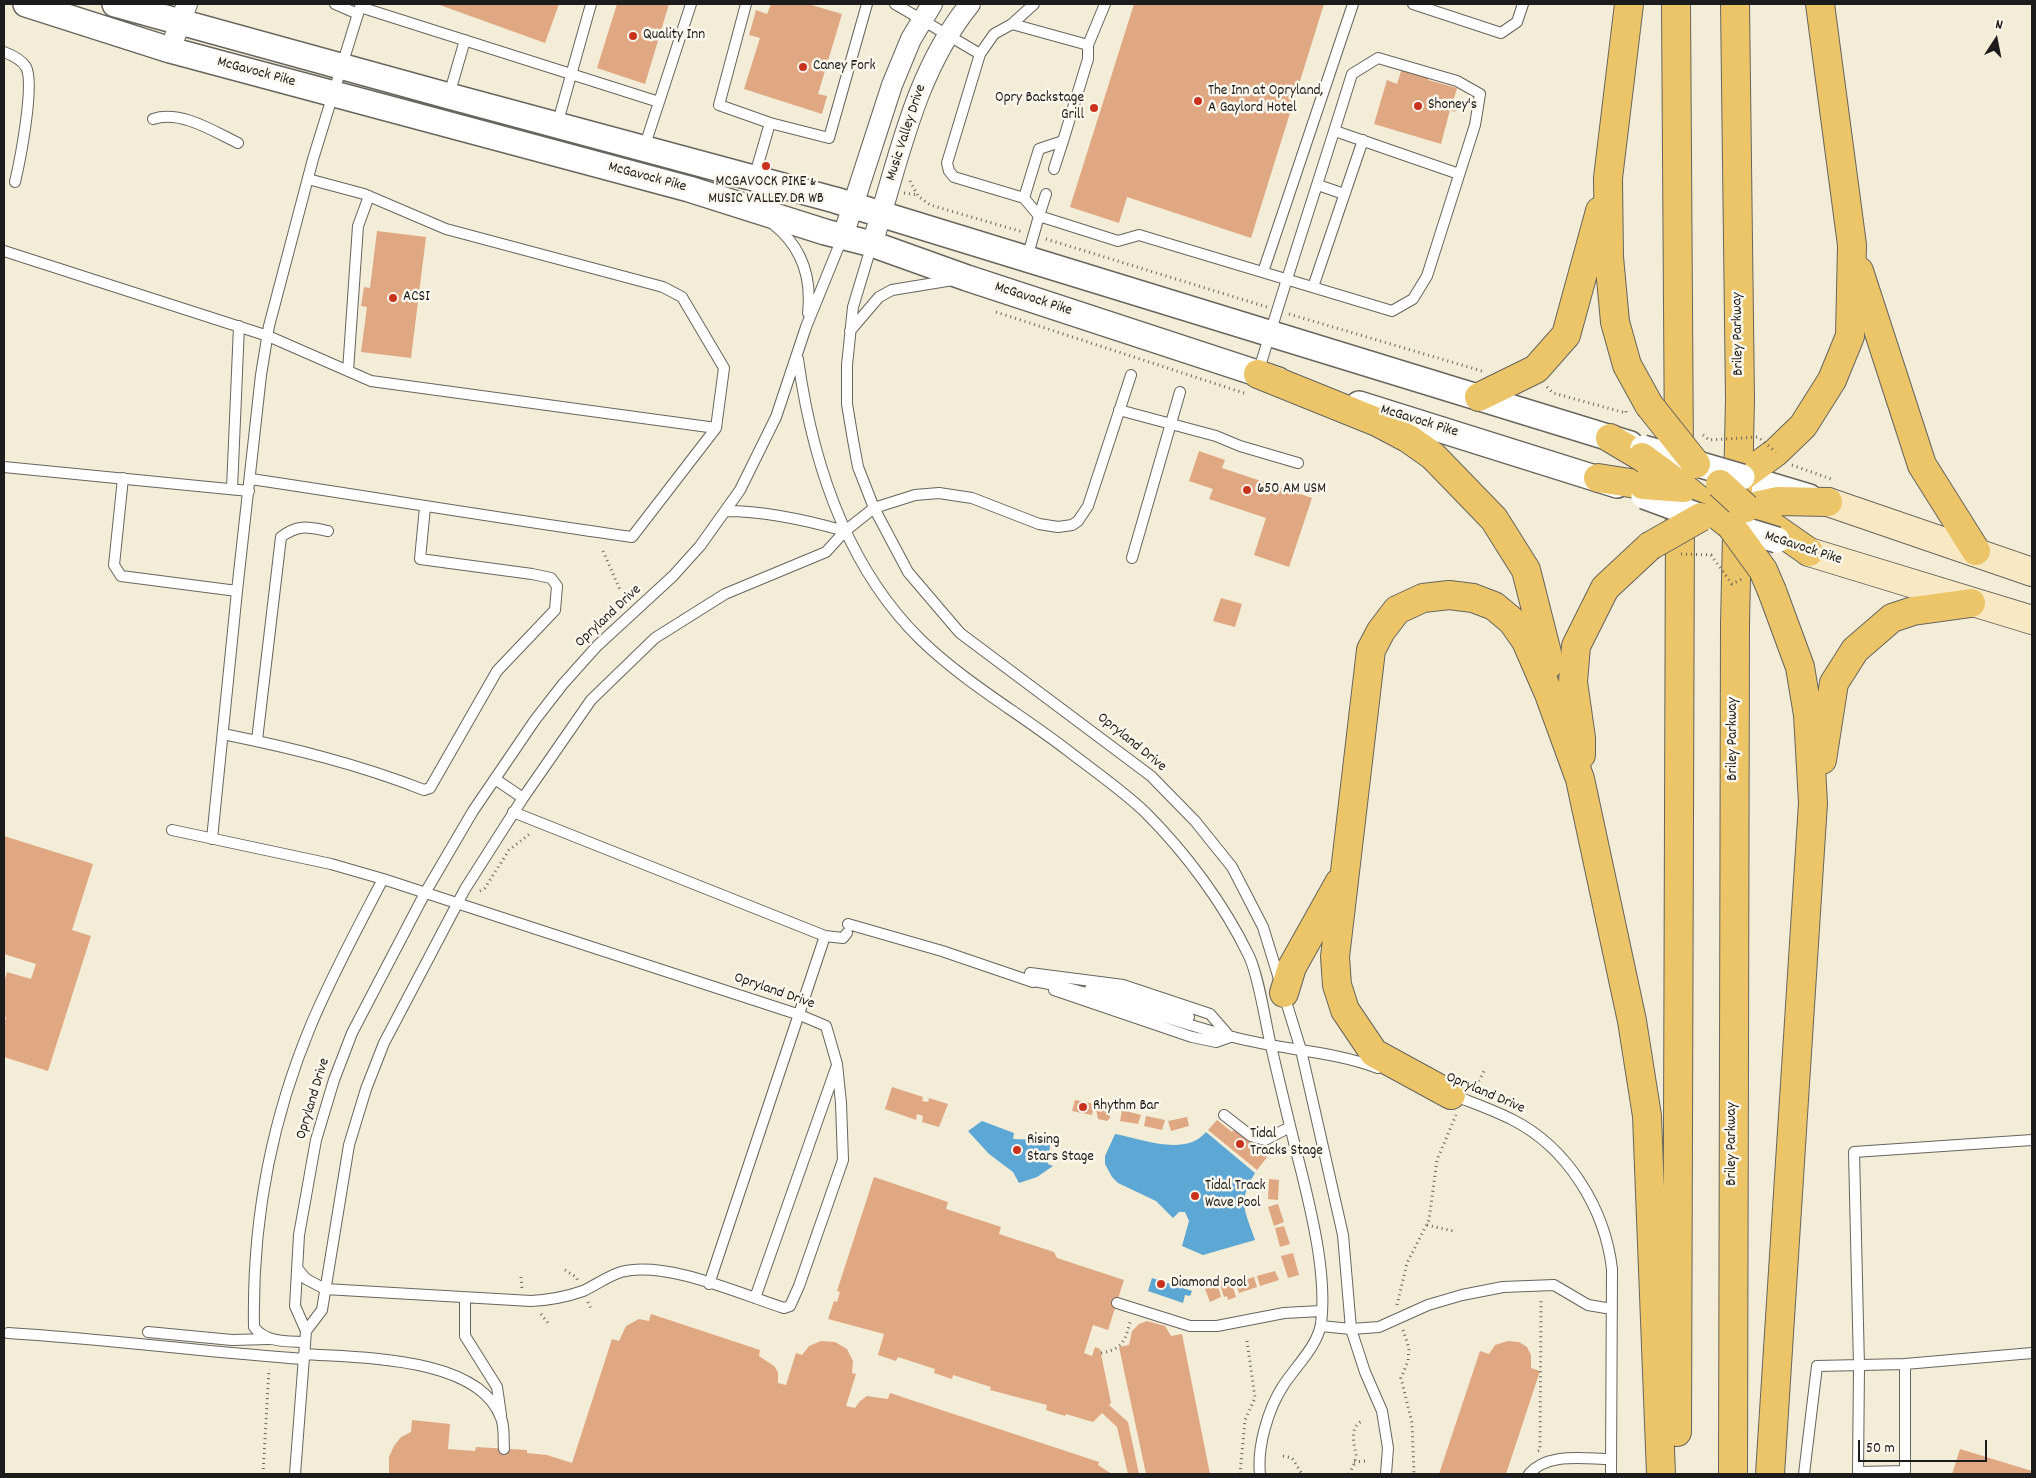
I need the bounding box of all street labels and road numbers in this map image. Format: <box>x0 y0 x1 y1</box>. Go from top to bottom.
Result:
street label: McGavock Pike <box>215 54 297 92</box>
street label: Music Valley Drive <box>883 83 931 183</box>
street label: McGavock Pike <box>606 159 688 197</box>
street label: McGavock Pike <box>992 279 1074 321</box>
street label: Briley Parkway <box>1729 292 1749 376</box>
street label: McGavock Pike <box>1378 402 1460 442</box>
street label: McGavock Pike <box>1762 528 1844 570</box>
street label: Opryland Drive <box>572 582 646 652</box>
street label: Briley Parkway <box>1725 697 1743 781</box>
street label: Opryland Drive <box>1093 710 1169 776</box>
street label: Opryland Drive <box>731 970 817 1014</box>
street label: Opryland Drive <box>293 1056 335 1142</box>
street label: Opryland Drive <box>1443 1069 1527 1119</box>
street label: Briley Parkway <box>1724 1102 1742 1186</box>

